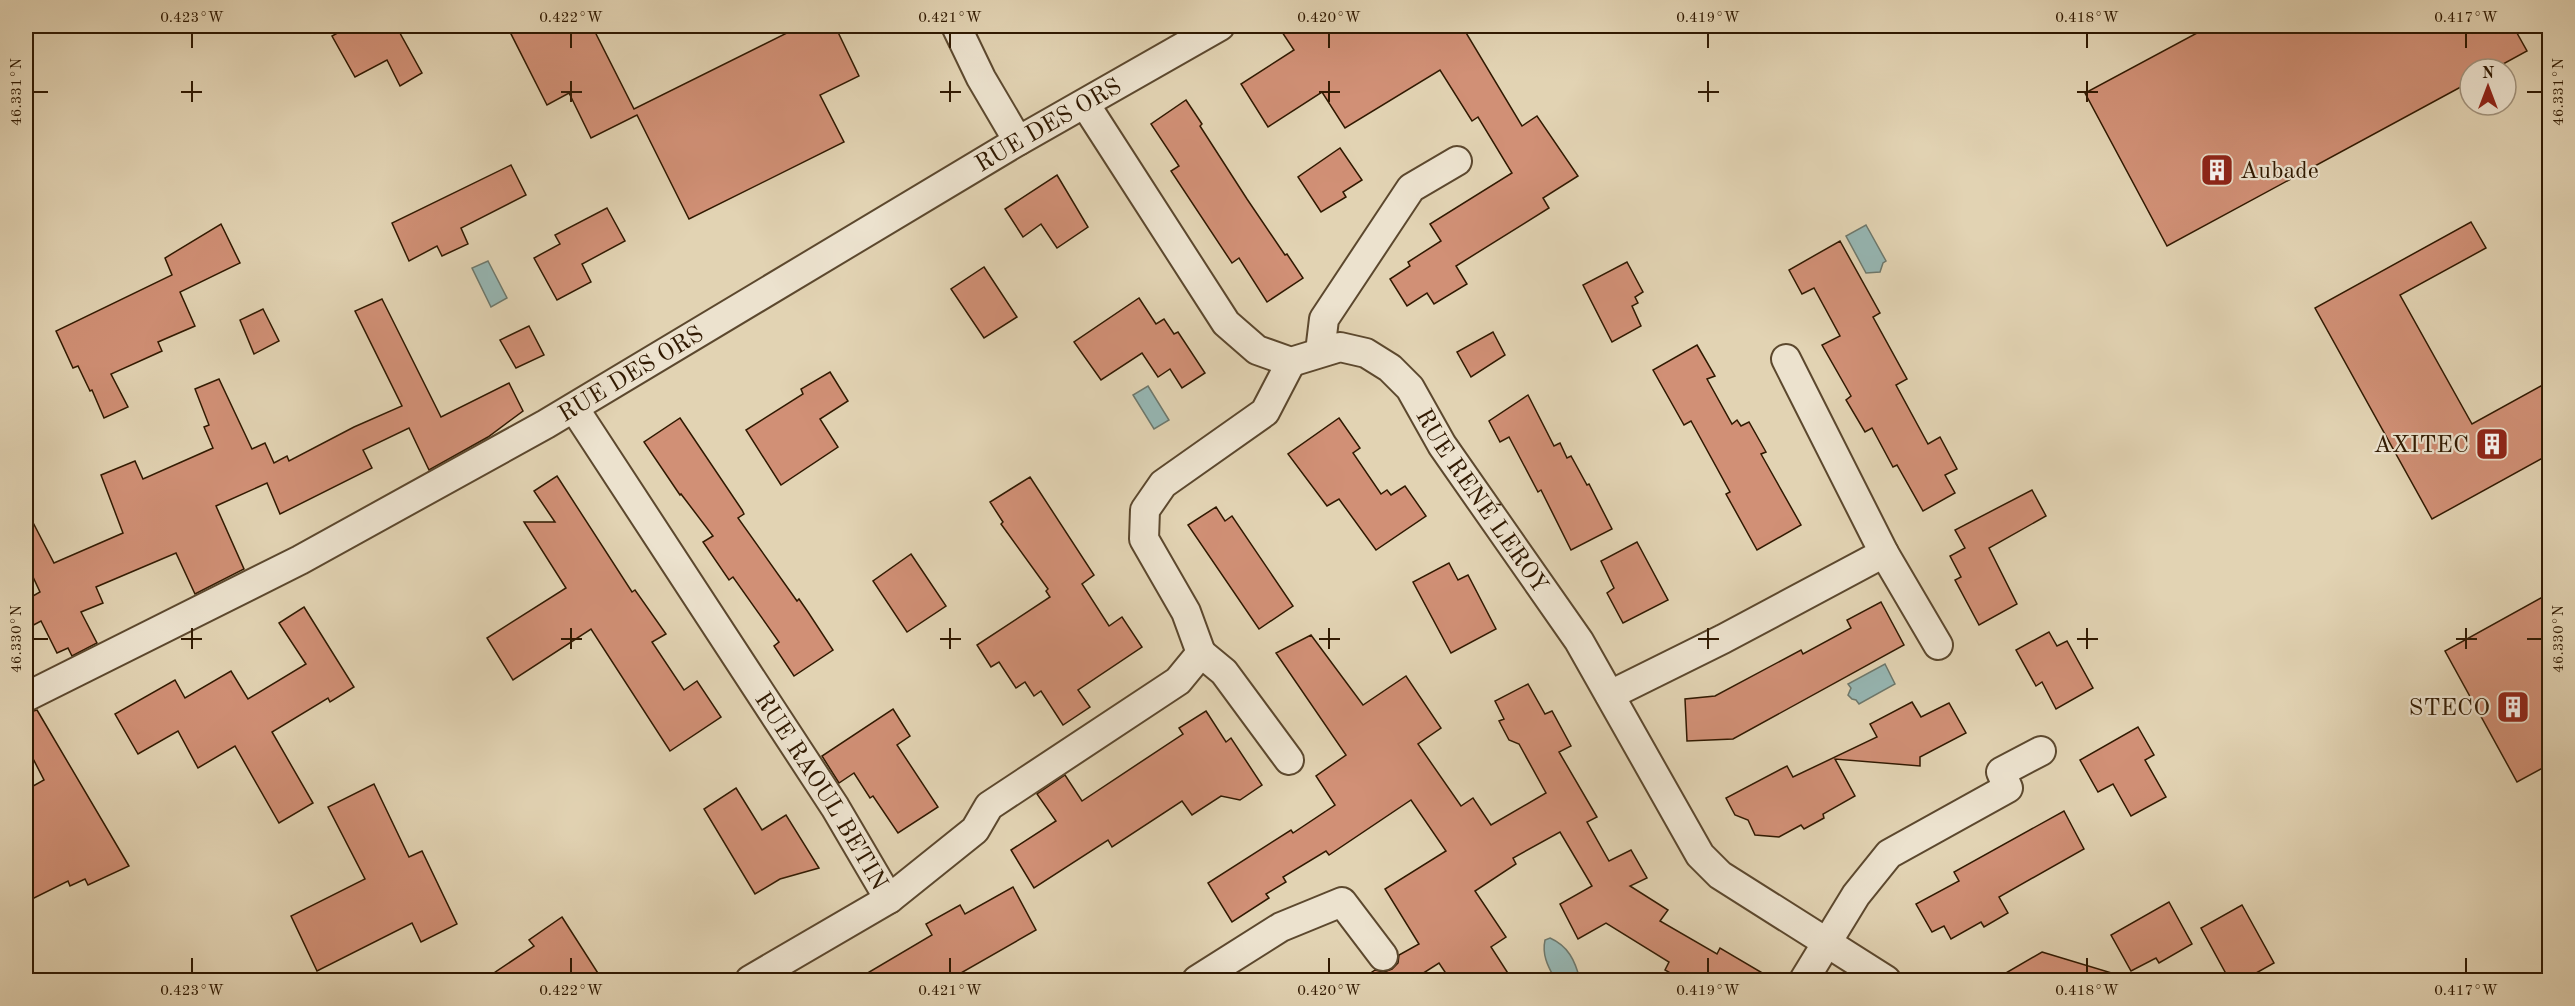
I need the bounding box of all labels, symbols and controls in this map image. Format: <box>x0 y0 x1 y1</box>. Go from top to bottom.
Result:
text: 0.423°W <box>160 11 224 26</box>
text: 0.422°W <box>539 11 603 26</box>
text: 0.421°W <box>918 11 982 26</box>
text: 0.420°W <box>1297 11 1361 26</box>
text: 0.419°W <box>1676 11 1740 26</box>
text: 0.418°W <box>2055 11 2119 26</box>
text: 0.417°W <box>2434 11 2498 26</box>
north arrow <box>2458 57 2518 117</box>
text: 46.331°N <box>10 58 25 126</box>
text: 46.331°N <box>2552 58 2567 126</box>
text: N <box>2482 66 2495 82</box>
street label: RUE DES ORS <box>972 75 1126 178</box>
building icon: Aubade <box>2199 152 2235 188</box>
place label: Aubade <box>2240 160 2319 184</box>
street label: RUE DES ORS <box>555 323 708 428</box>
street label: RUE RENÉ LEROY <box>1410 405 1551 598</box>
building icon: AXITEC <box>2474 426 2510 462</box>
place label: AXITEC <box>2373 434 2469 458</box>
text: 46.330°N <box>10 605 25 673</box>
text: 46.330°N <box>2552 605 2567 673</box>
street label: RUE RAOUL BETIN <box>749 688 891 895</box>
building icon: STECO <box>2495 689 2531 725</box>
place label: STECO <box>2409 697 2490 721</box>
text: 0.423°W <box>160 984 224 999</box>
text: 0.422°W <box>539 984 603 999</box>
text: 0.421°W <box>918 984 982 999</box>
text: 0.420°W <box>1297 984 1361 999</box>
text: 0.419°W <box>1676 984 1740 999</box>
text: 0.418°W <box>2055 984 2119 999</box>
text: 0.417°W <box>2434 984 2498 999</box>

